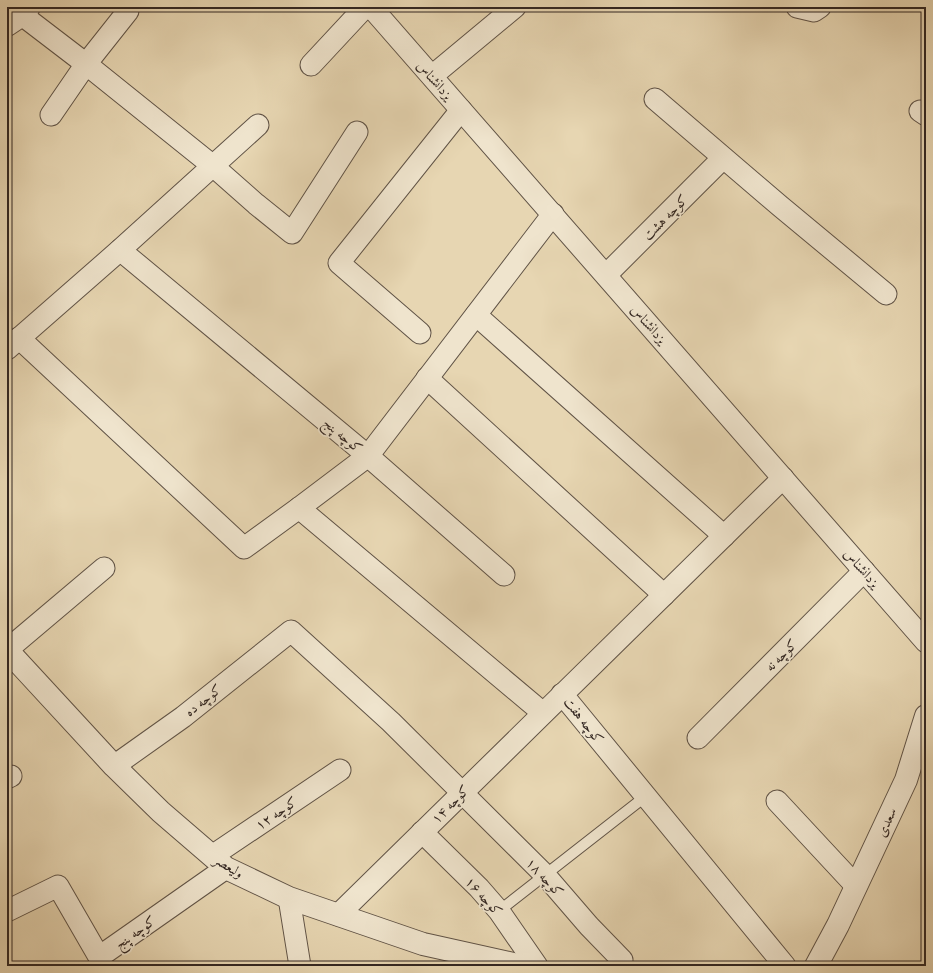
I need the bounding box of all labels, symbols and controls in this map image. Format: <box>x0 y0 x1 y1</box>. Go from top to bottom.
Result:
street label: یزدانشناس <box>412 56 459 105</box>
street label: کوچه هشت <box>638 190 692 244</box>
street label: یزدانشناس <box>626 300 673 349</box>
street label: کوچه پنج <box>317 412 367 460</box>
street label: یزدانشناس <box>839 544 886 593</box>
street label: کوچه نه <box>760 634 802 676</box>
street label: کوچه ده <box>180 679 226 721</box>
street label: کوچه هفت <box>559 692 609 748</box>
street label: کوچه ۱۴ <box>426 780 474 828</box>
street label: کوچه ۱۲ <box>251 791 301 835</box>
street label: سعدی <box>871 804 901 840</box>
street label: ولیعصر <box>209 848 248 883</box>
street label: کوچه ۱۸ <box>522 853 568 901</box>
street label: کوچه ۱۶ <box>461 872 507 920</box>
street label: کوچه پنج <box>110 911 161 956</box>

